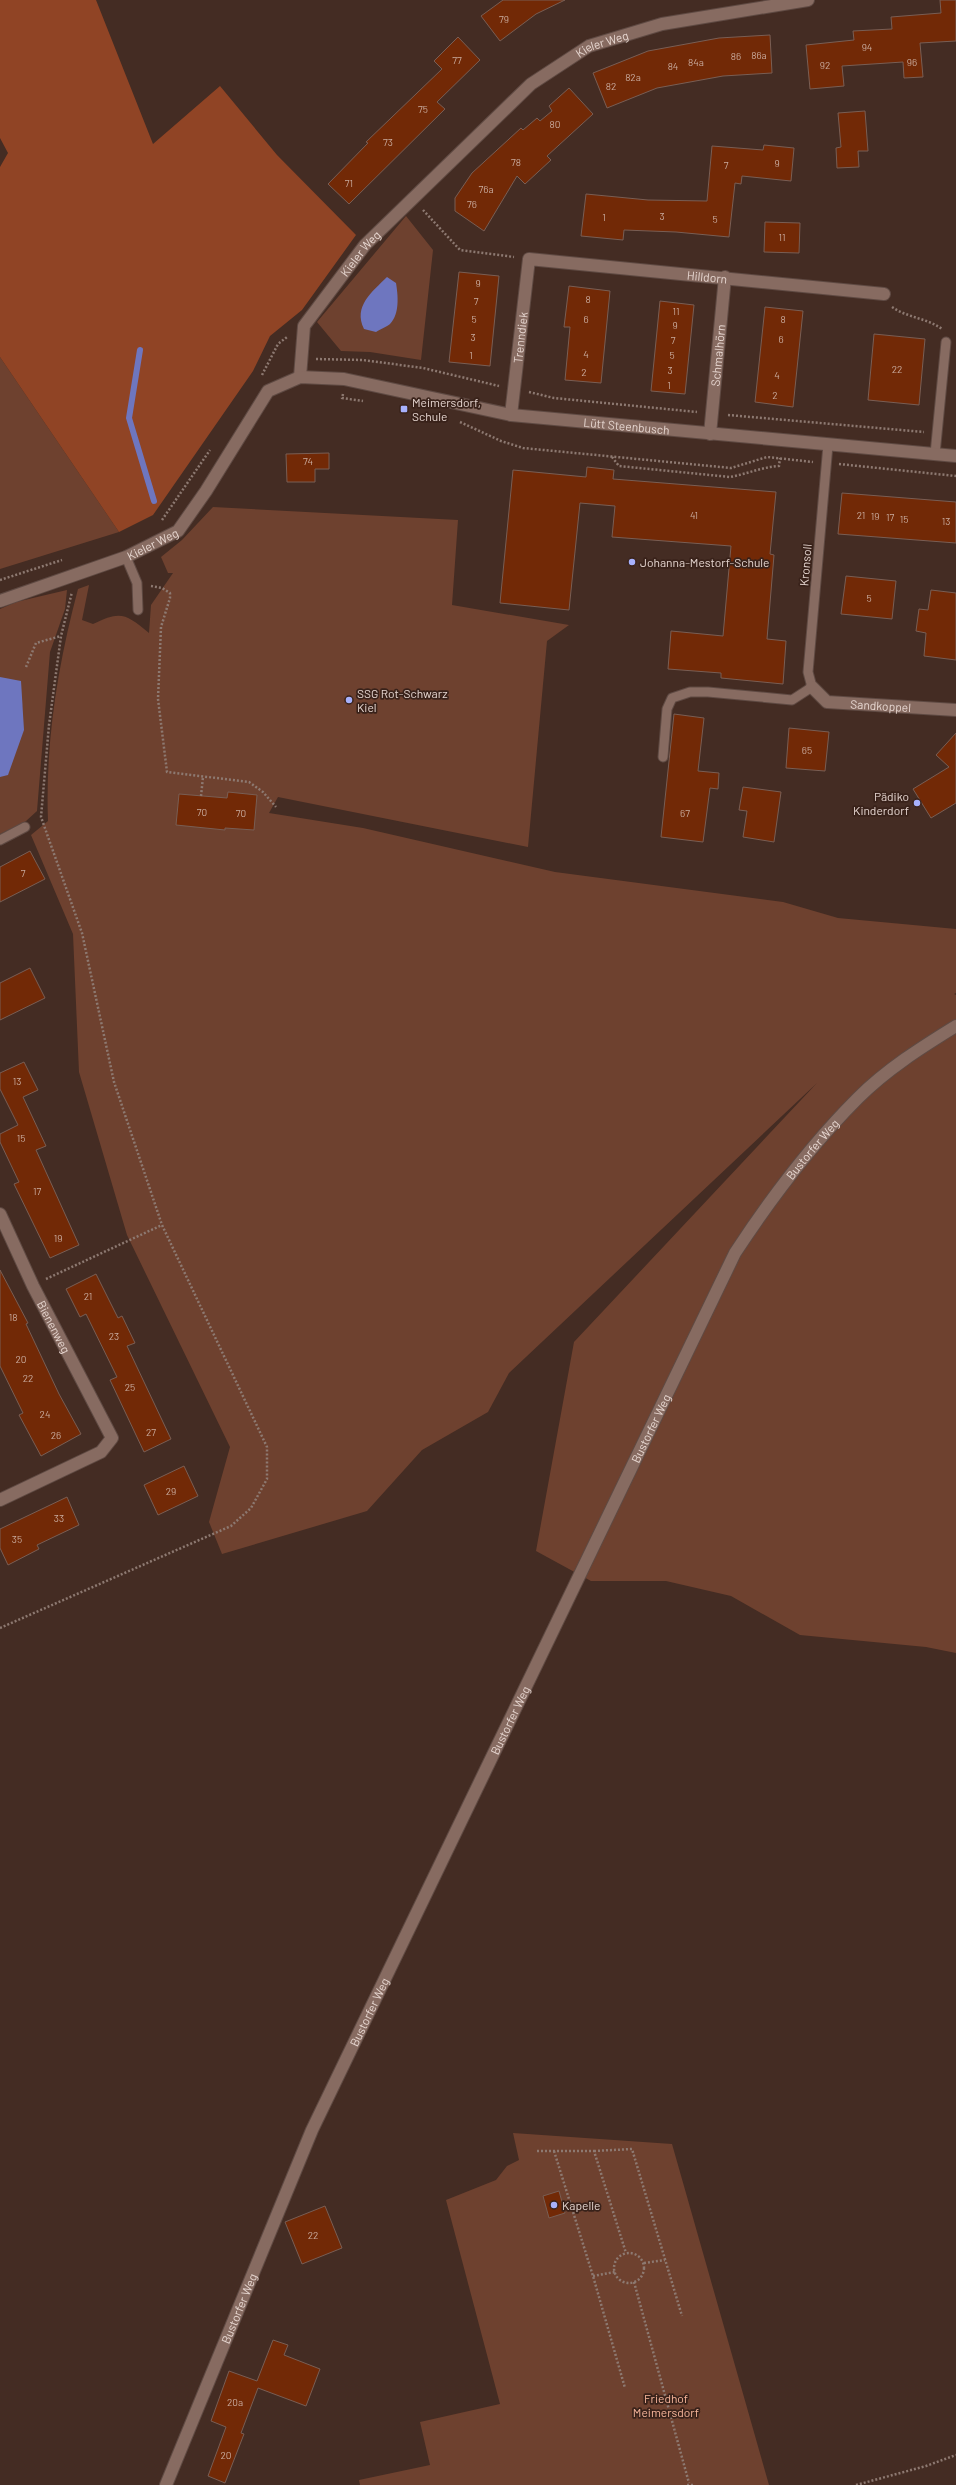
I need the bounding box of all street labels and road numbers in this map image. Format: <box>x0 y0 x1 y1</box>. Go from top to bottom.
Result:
street label: Kieler Weg <box>573 28 630 60</box>
street label: Kieler Weg <box>337 227 383 279</box>
street label: Hilldorn <box>686 268 728 286</box>
street label: Trenndiek <box>510 311 530 364</box>
street label: Schmalhörn <box>708 324 727 387</box>
street label: Lütt Steenbusch <box>583 415 670 437</box>
street label: Kieler Weg <box>124 525 180 562</box>
street label: Kronsoll <box>796 543 814 587</box>
street label: Sandkoppel <box>850 696 911 714</box>
street label: Bustorfer Weg <box>783 1116 841 1182</box>
street label: Bienenweg <box>35 1298 74 1355</box>
street label: Bustorfer Weg <box>628 1392 673 1465</box>
street label: Bustorfer Weg <box>487 1683 532 1757</box>
street label: Bustorfer Weg <box>346 1975 391 2048</box>
street label: Bustorfer Weg <box>218 2271 259 2345</box>

